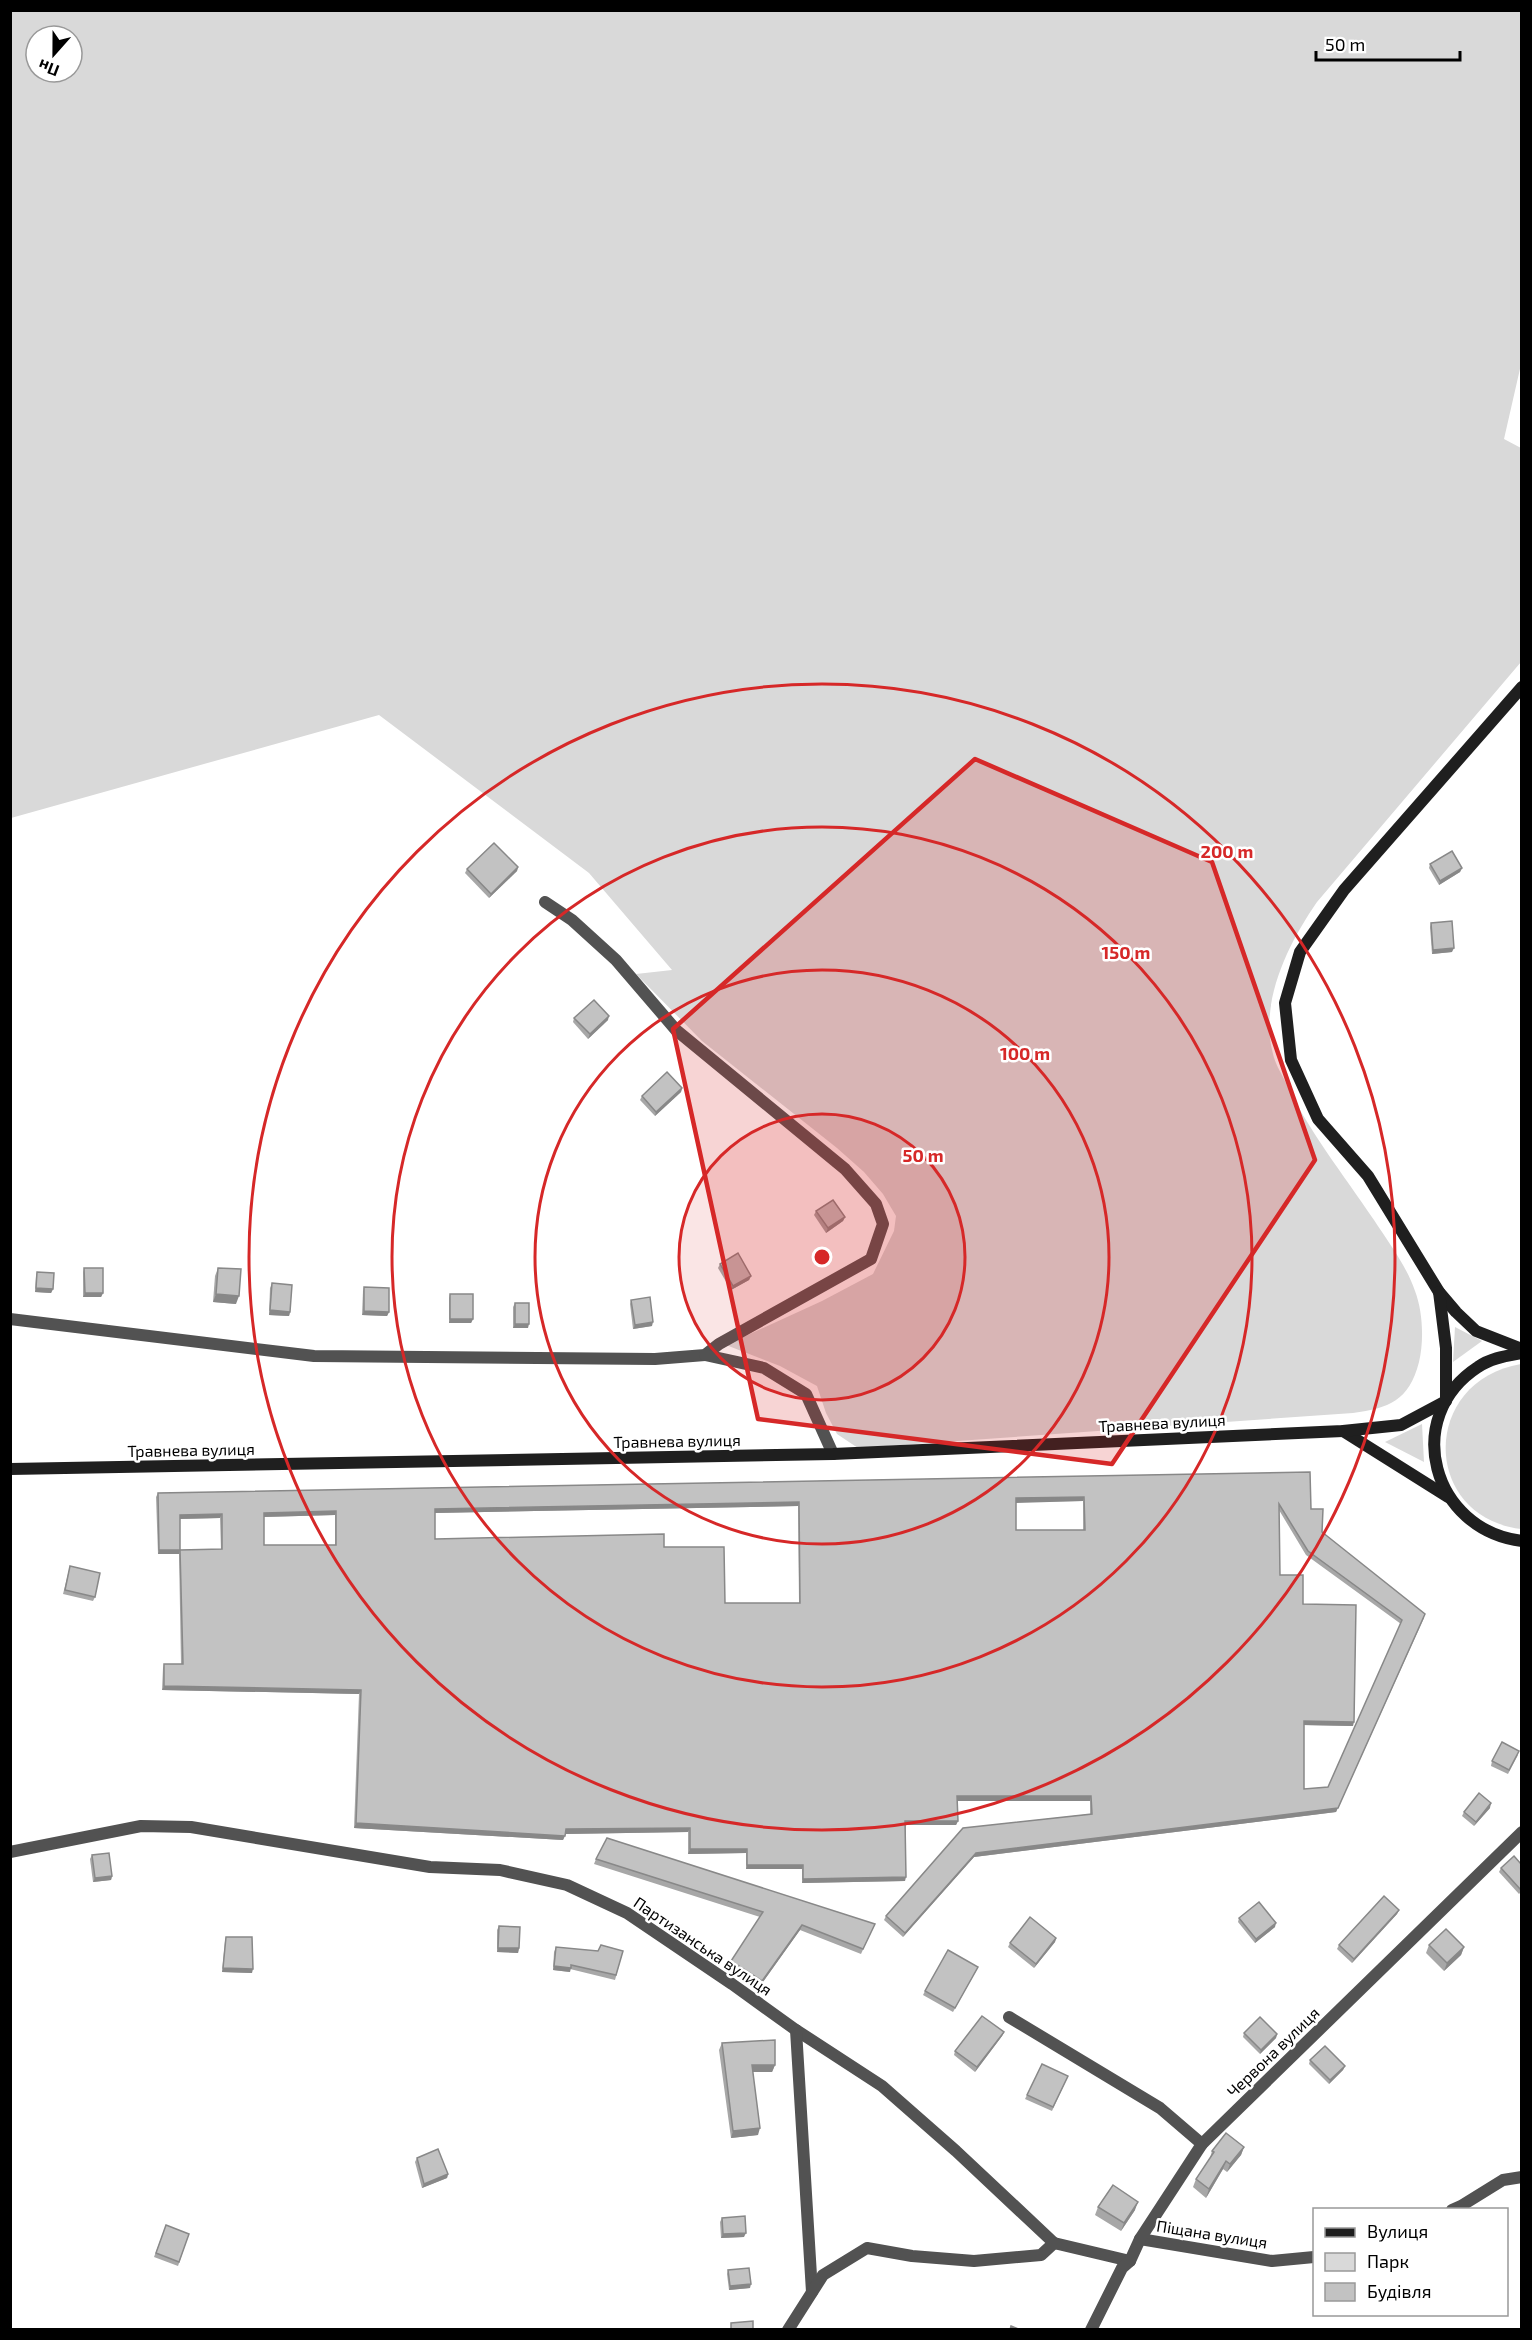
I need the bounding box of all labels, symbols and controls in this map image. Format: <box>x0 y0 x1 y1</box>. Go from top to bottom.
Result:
north arrow <box>24 24 84 84</box>
scale bar <box>1316 24 1460 62</box>
text: 50 m <box>1325 33 1365 55</box>
text: Пн <box>35 56 62 81</box>
text: 200 m <box>1201 840 1253 862</box>
text: 150 m <box>1102 941 1150 963</box>
text: 100 m <box>1000 1042 1050 1064</box>
text: 50 m <box>902 1144 944 1166</box>
centre of rings <box>812 1247 832 1267</box>
street label: Травнева вулиця <box>1098 1410 1226 1436</box>
street label: Травнева вулиця <box>613 1430 741 1452</box>
street label: Травнева вулиця <box>127 1439 255 1461</box>
street label: Партизанська вулиця <box>630 1892 776 2000</box>
street label: Червона вулиця <box>1223 2003 1323 2101</box>
legend <box>1313 2208 1508 2316</box>
street label: Піщана вулиця <box>1155 2215 1269 2253</box>
text: Вулиця <box>1367 2220 1428 2242</box>
text: Парк <box>1367 2250 1409 2272</box>
text: Будівля <box>1367 2280 1431 2302</box>

